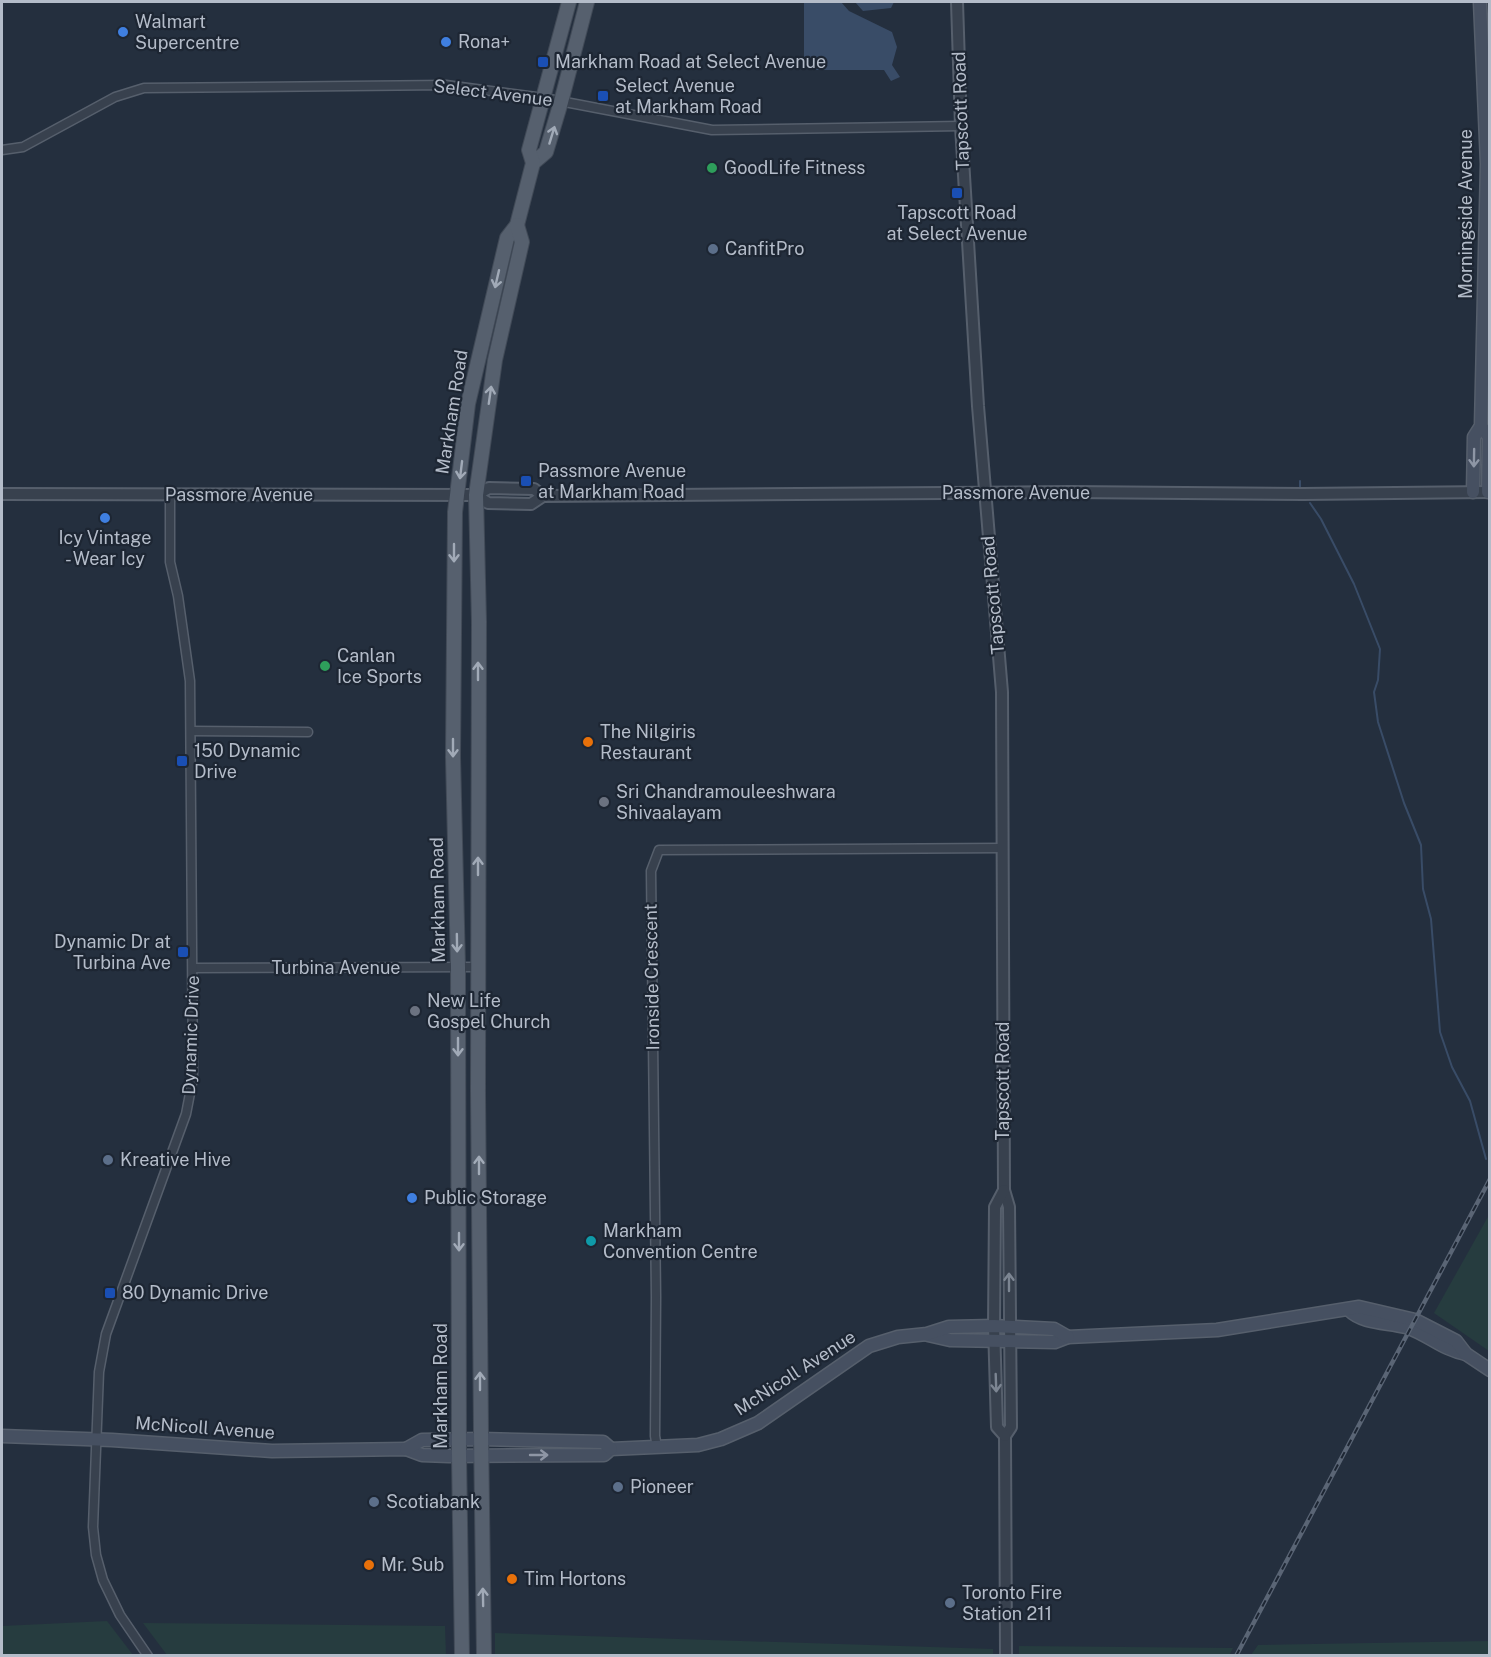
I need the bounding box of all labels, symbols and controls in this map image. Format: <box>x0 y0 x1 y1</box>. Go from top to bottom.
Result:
place label: Walmart Supercentre <box>135 11 239 53</box>
marker: Walmart Supercentre <box>116 25 130 39</box>
place label: Rona+ <box>458 31 510 52</box>
marker: Rona+ <box>439 35 453 49</box>
place label: Markham Road at Select Avenue <box>555 51 826 72</box>
street label: Tapscott Road <box>948 51 973 171</box>
marker: Markham Road at Select Avenue <box>536 55 550 69</box>
street label: Select Avenue <box>432 75 554 110</box>
place label: Select Avenue at Markham Road <box>615 75 762 117</box>
marker: Select Avenue at Markham Road <box>596 89 610 103</box>
one-way arrow <box>547 126 558 145</box>
street label: Morningside Avenue <box>1455 129 1476 299</box>
place label: GoodLife Fitness <box>724 157 865 178</box>
marker: GoodLife Fitness <box>705 161 719 175</box>
marker: Tapscott Road at Select Avenue <box>950 186 964 200</box>
place label: Tapscott Road at Select Avenue <box>887 202 1027 244</box>
place label: CanfitPro <box>725 238 804 259</box>
marker: CanfitPro <box>706 242 720 256</box>
one-way arrow <box>491 269 503 288</box>
street label: Markham Road <box>431 348 472 476</box>
one-way arrow <box>485 386 496 405</box>
one-way arrow <box>1468 447 1480 467</box>
one-way arrow <box>455 460 466 479</box>
place label: Passmore Avenue at Markham Road <box>538 460 686 502</box>
marker: Passmore Avenue at Markham Road <box>519 474 533 488</box>
street label: Passmore Avenue <box>942 482 1090 503</box>
street label: Passmore Avenue <box>165 484 313 505</box>
marker: Icy Vintage - Wear Icy <box>98 511 112 525</box>
place label: Icy Vintage - Wear Icy <box>59 527 151 569</box>
street label: Tapscott Road <box>977 535 1008 655</box>
one-way arrow <box>449 542 460 562</box>
place label: Canlan Ice Sports <box>337 645 422 687</box>
marker: Canlan Ice Sports <box>318 659 332 673</box>
one-way arrow <box>472 662 484 682</box>
place label: The Nilgiris Restaurant <box>600 721 696 763</box>
marker: The Nilgiris Restaurant <box>581 735 595 749</box>
one-way arrow <box>447 737 459 757</box>
place label: 150 Dynamic Drive <box>194 740 300 782</box>
marker: 150 Dynamic Drive <box>175 754 189 768</box>
place label: Sri Chandramouleeshwara Shivaalayam <box>616 781 836 823</box>
marker: Sri Chandramouleeshwara Shivaalayam <box>597 795 611 809</box>
street label: Markham Road <box>426 837 449 963</box>
one-way arrow <box>472 857 484 877</box>
street label: Ironside Crescent <box>640 904 663 1051</box>
place label: Dynamic Dr at Turbina Ave <box>54 931 171 973</box>
one-way arrow <box>451 932 463 952</box>
marker: Dynamic Dr at Turbina Ave <box>176 945 190 959</box>
street label: Turbina Avenue <box>271 957 401 978</box>
street label: Dynamic Drive <box>178 975 203 1095</box>
place label: New Life Gospel Church <box>427 990 550 1032</box>
marker: New Life Gospel Church <box>408 1004 422 1018</box>
street label: Tapscott Road <box>992 1022 1013 1140</box>
one-way arrow <box>452 1036 464 1056</box>
place label: Kreative Hive <box>120 1149 231 1170</box>
marker: Kreative Hive <box>101 1153 115 1167</box>
one-way arrow <box>473 1155 485 1175</box>
place label: Public Storage <box>424 1187 547 1208</box>
marker: Public Storage <box>405 1191 419 1205</box>
place label: Markham Convention Centre <box>603 1220 758 1262</box>
one-way arrow <box>453 1231 465 1251</box>
marker: Markham Convention Centre <box>584 1234 598 1248</box>
one-way arrow <box>1004 1272 1015 1292</box>
place label: 80 Dynamic Drive <box>122 1282 269 1303</box>
marker: 80 Dynamic Drive <box>103 1286 117 1300</box>
street label: Markham Road <box>430 1323 451 1449</box>
street label: McNicoll Avenue <box>730 1326 859 1420</box>
one-way arrow <box>474 1371 486 1391</box>
one-way arrow <box>990 1372 1001 1392</box>
street label: McNicoll Avenue <box>134 1412 276 1443</box>
one-way arrow <box>529 1449 549 1461</box>
place label: Pioneer <box>630 1476 694 1497</box>
marker: Pioneer <box>611 1480 625 1494</box>
place label: Scotiabank <box>386 1491 480 1512</box>
marker: Scotiabank <box>367 1495 381 1509</box>
place label: Mr. Sub <box>381 1554 444 1575</box>
marker: Mr. Sub <box>362 1558 376 1572</box>
place label: Tim Hortons <box>524 1568 626 1589</box>
marker: Tim Hortons <box>505 1572 519 1586</box>
place label: Toronto Fire Station 211 <box>962 1582 1062 1624</box>
one-way arrow <box>477 1588 489 1608</box>
marker: Toronto Fire Station 211 <box>943 1596 957 1610</box>

